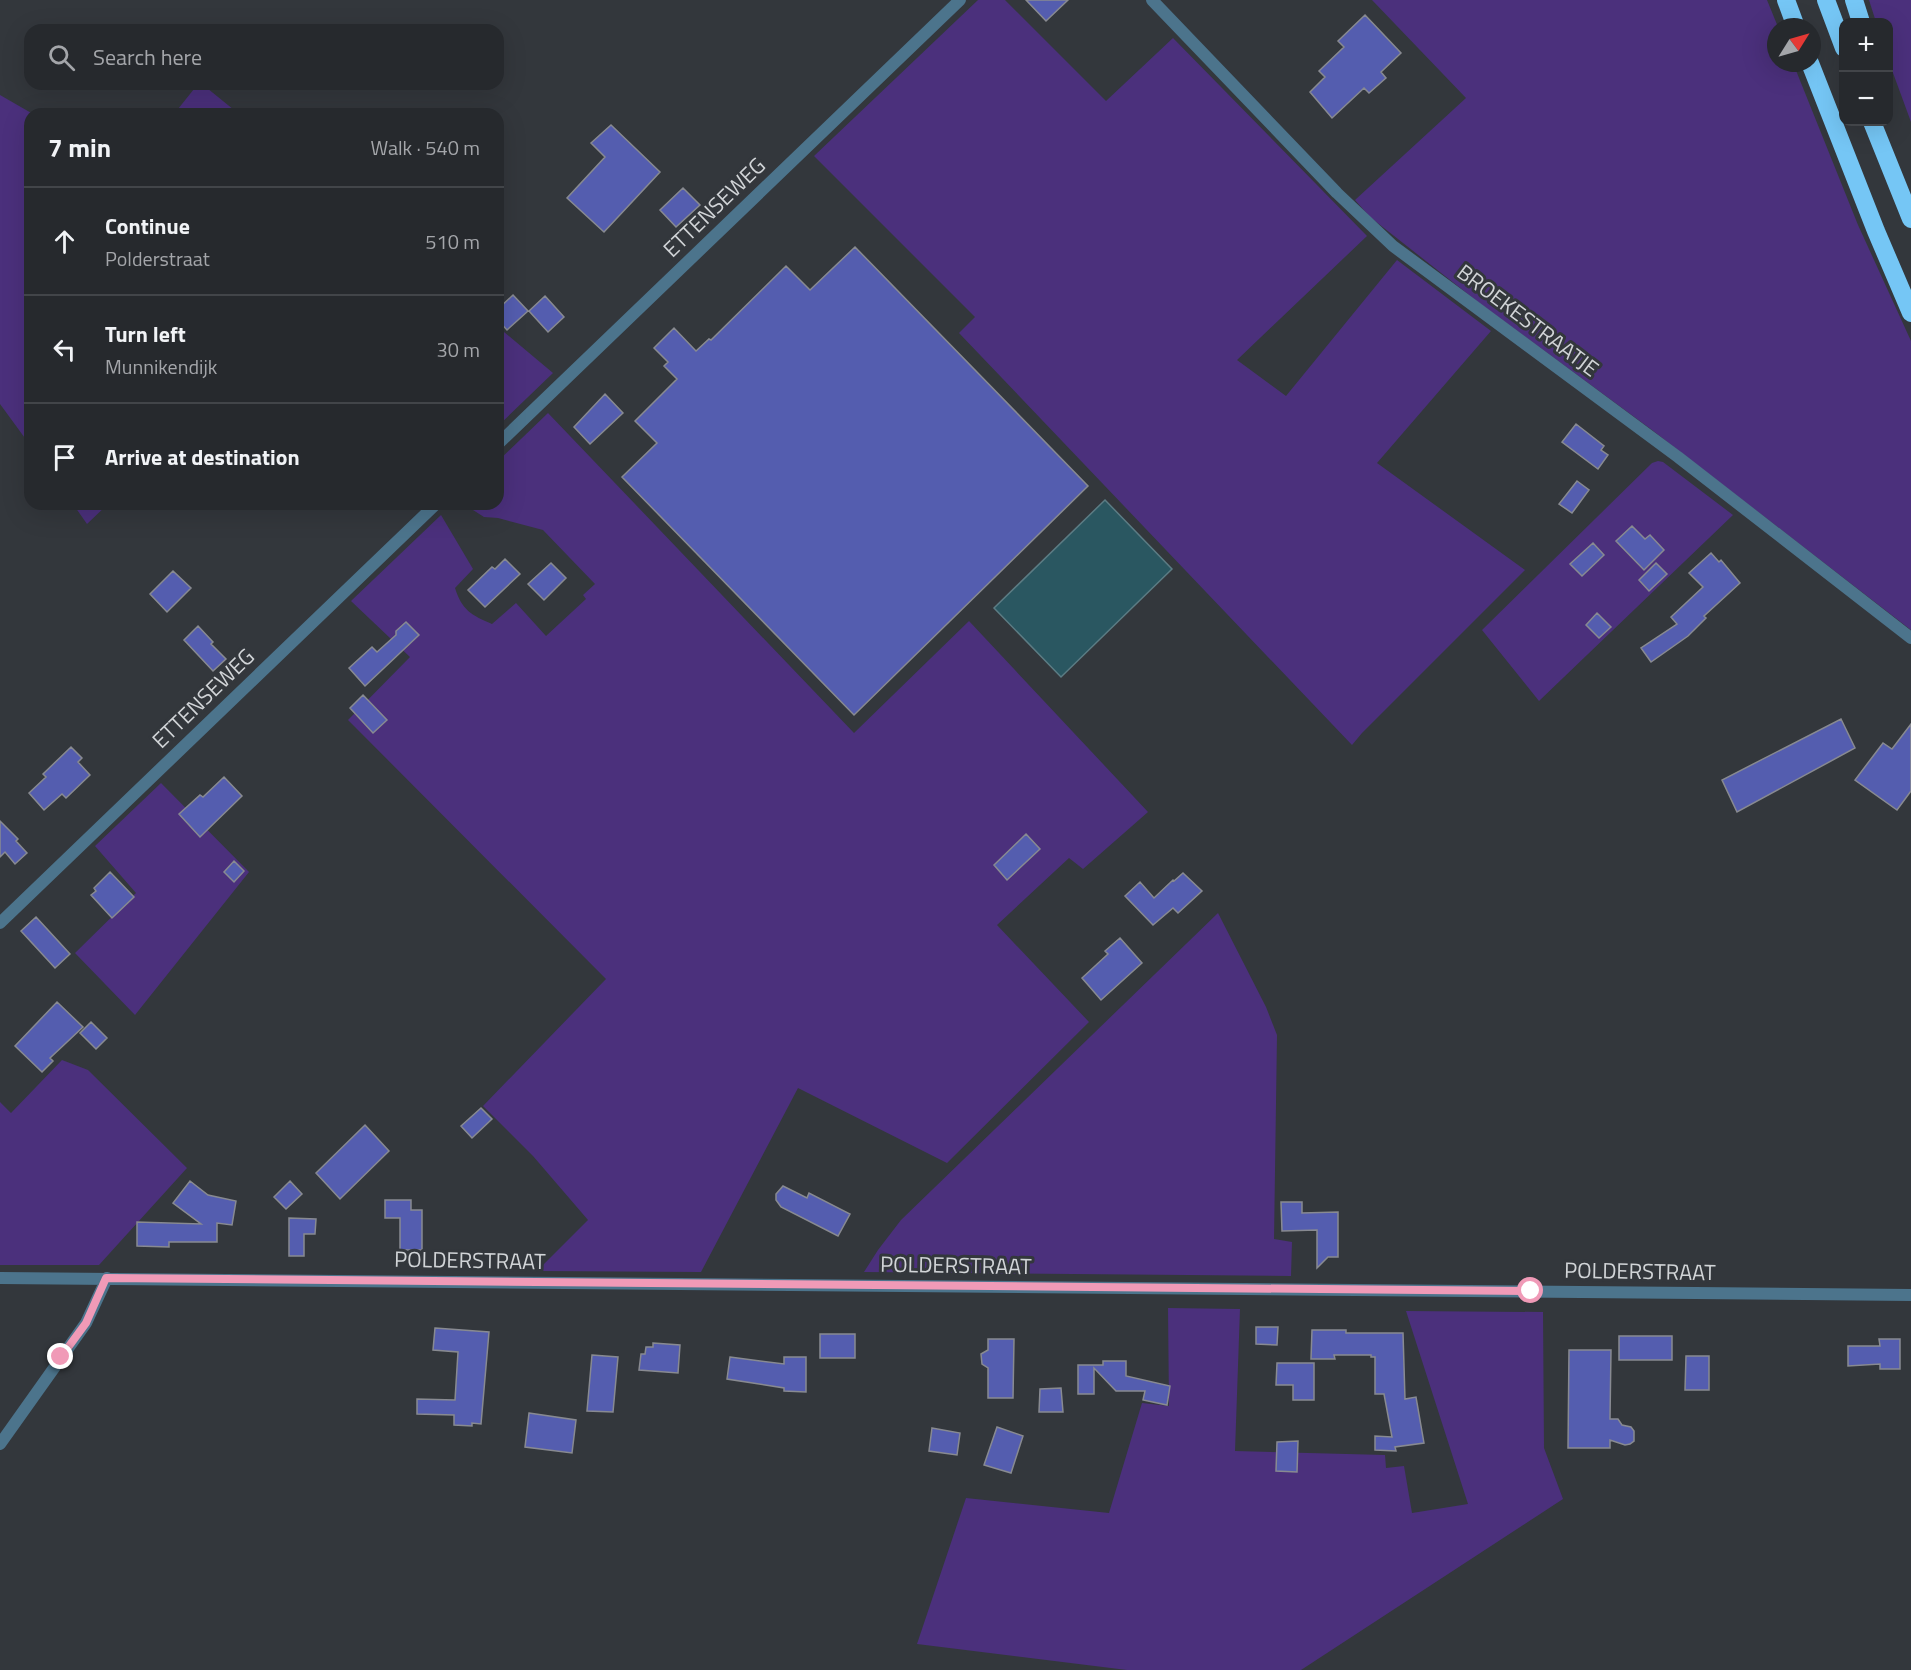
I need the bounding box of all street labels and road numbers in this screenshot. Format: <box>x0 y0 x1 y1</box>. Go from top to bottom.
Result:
street label: ETTENSEWEG <box>655 149 773 265</box>
street label: BROEKESTRAATJE <box>1450 255 1606 385</box>
street label: ETTENSEWEG <box>144 640 262 756</box>
street label: POLDERSTRAAT <box>394 1242 547 1278</box>
street label: POLDERSTRAAT <box>880 1247 1033 1283</box>
street label: POLDERSTRAAT <box>1564 1253 1717 1289</box>

